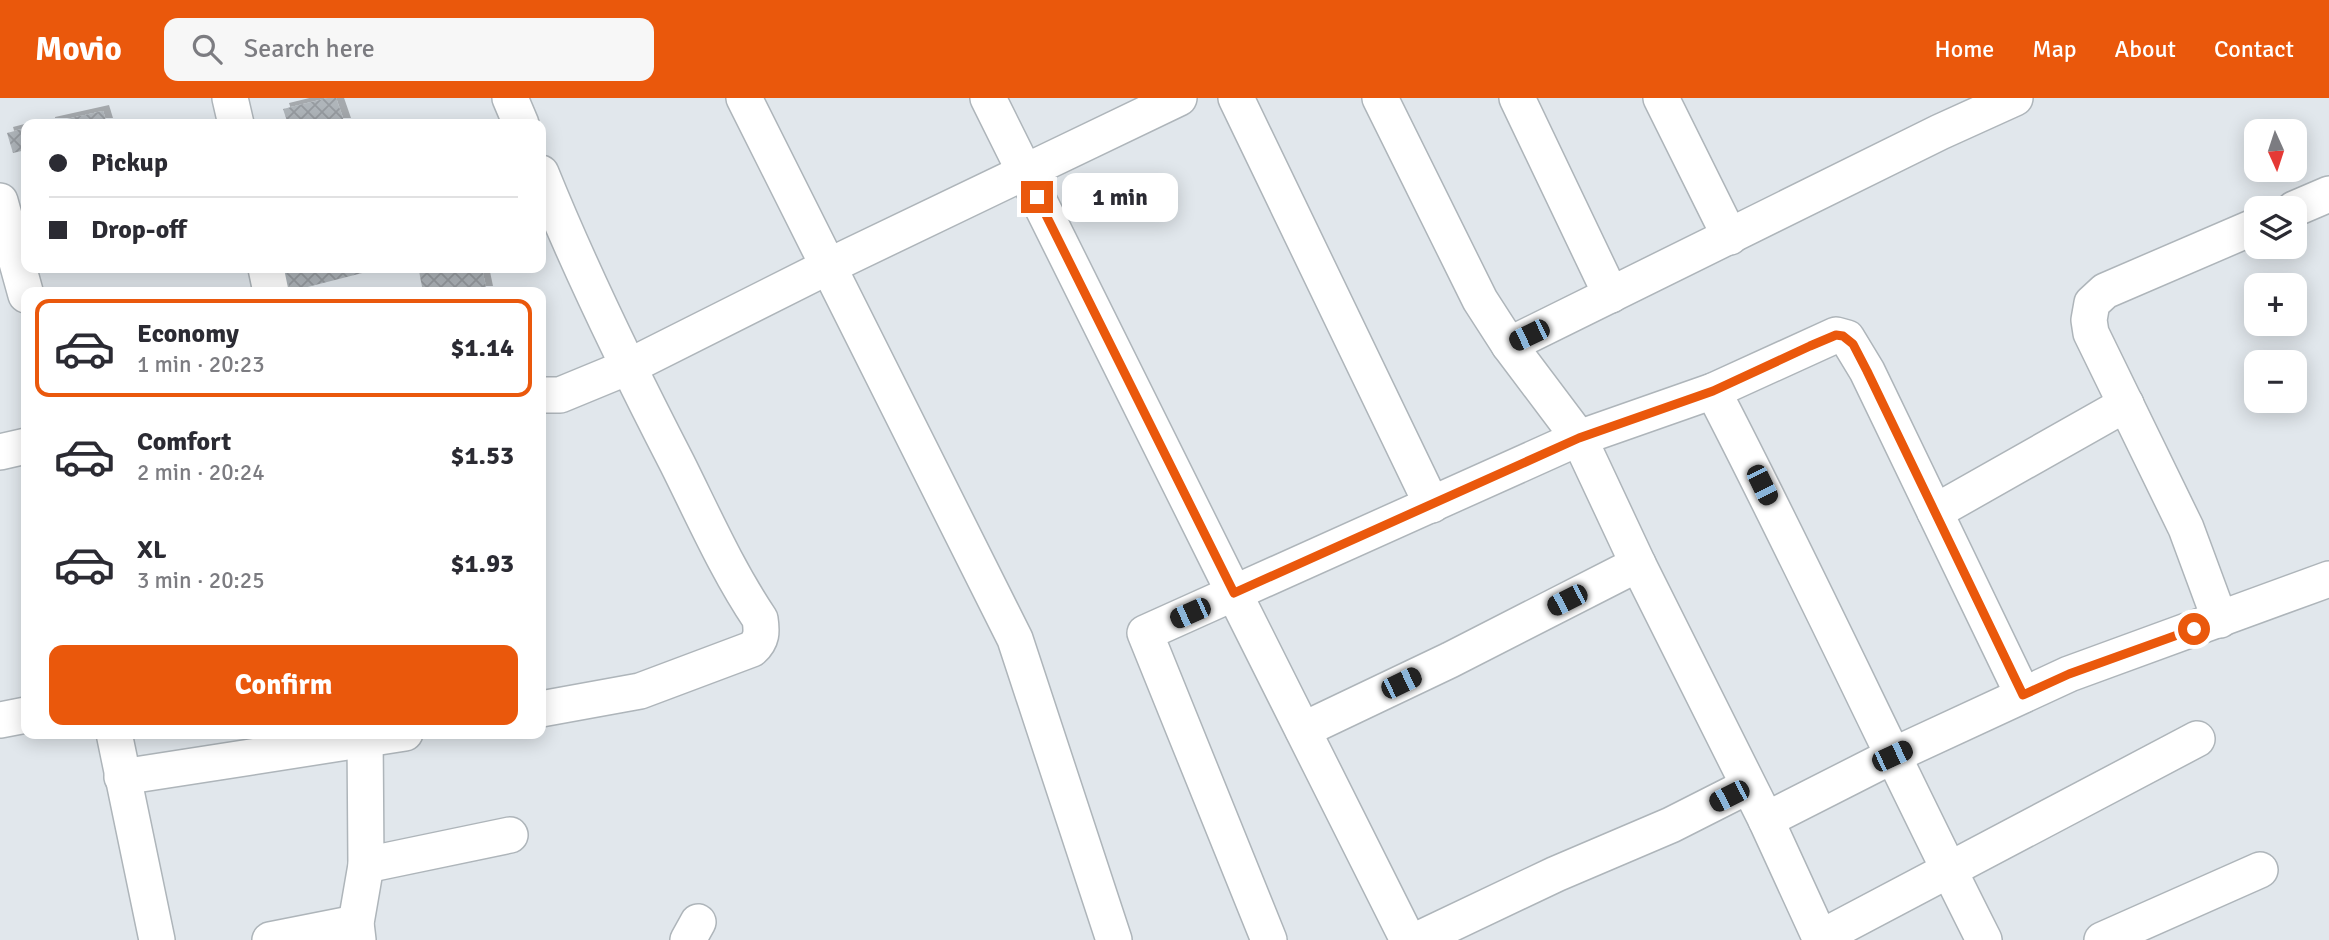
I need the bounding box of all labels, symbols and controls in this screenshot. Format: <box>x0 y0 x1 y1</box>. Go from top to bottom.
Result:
search box <box>164 18 654 81</box>
text: Movio <box>35 29 122 70</box>
icon: search <box>188 30 226 68</box>
text: Search here <box>244 33 375 65</box>
text: Home <box>1934 34 1994 64</box>
text: Map <box>2032 34 2077 64</box>
text: About <box>2115 34 2176 64</box>
text: Contact <box>2214 34 2294 64</box>
north arrow <box>2244 119 2306 182</box>
map controls <box>2244 119 2307 413</box>
text: Pickup <box>91 147 168 179</box>
callout: 1 min <box>1062 172 1177 222</box>
route end <box>1021 181 1053 213</box>
text: 1 min <box>1092 183 1148 212</box>
button: layers <box>2244 196 2307 259</box>
text: Drop-off <box>91 214 187 246</box>
button: + <box>2244 273 2307 336</box>
car <box>1506 316 1553 354</box>
icon: car <box>53 317 116 380</box>
text: Economy <box>137 318 239 350</box>
text: $1.14 <box>450 332 514 364</box>
text: 1 min · 20:23 <box>137 350 265 379</box>
button: − <box>2244 350 2307 413</box>
icon: car <box>53 425 116 488</box>
text: Comfort <box>137 426 231 458</box>
text: $1.53 <box>450 440 514 472</box>
text: 2 min · 20:24 <box>137 458 265 487</box>
car <box>1744 462 1781 508</box>
icon: car <box>53 533 116 596</box>
text: XL <box>137 534 167 566</box>
text: $1.93 <box>450 548 514 580</box>
text: 3 min · 20:25 <box>137 566 265 595</box>
car <box>1544 581 1591 619</box>
car <box>1167 595 1214 631</box>
route start <box>2178 613 2210 645</box>
button: Confirm <box>49 645 518 725</box>
car <box>1378 664 1425 702</box>
car <box>1869 738 1916 774</box>
car <box>1706 777 1753 815</box>

